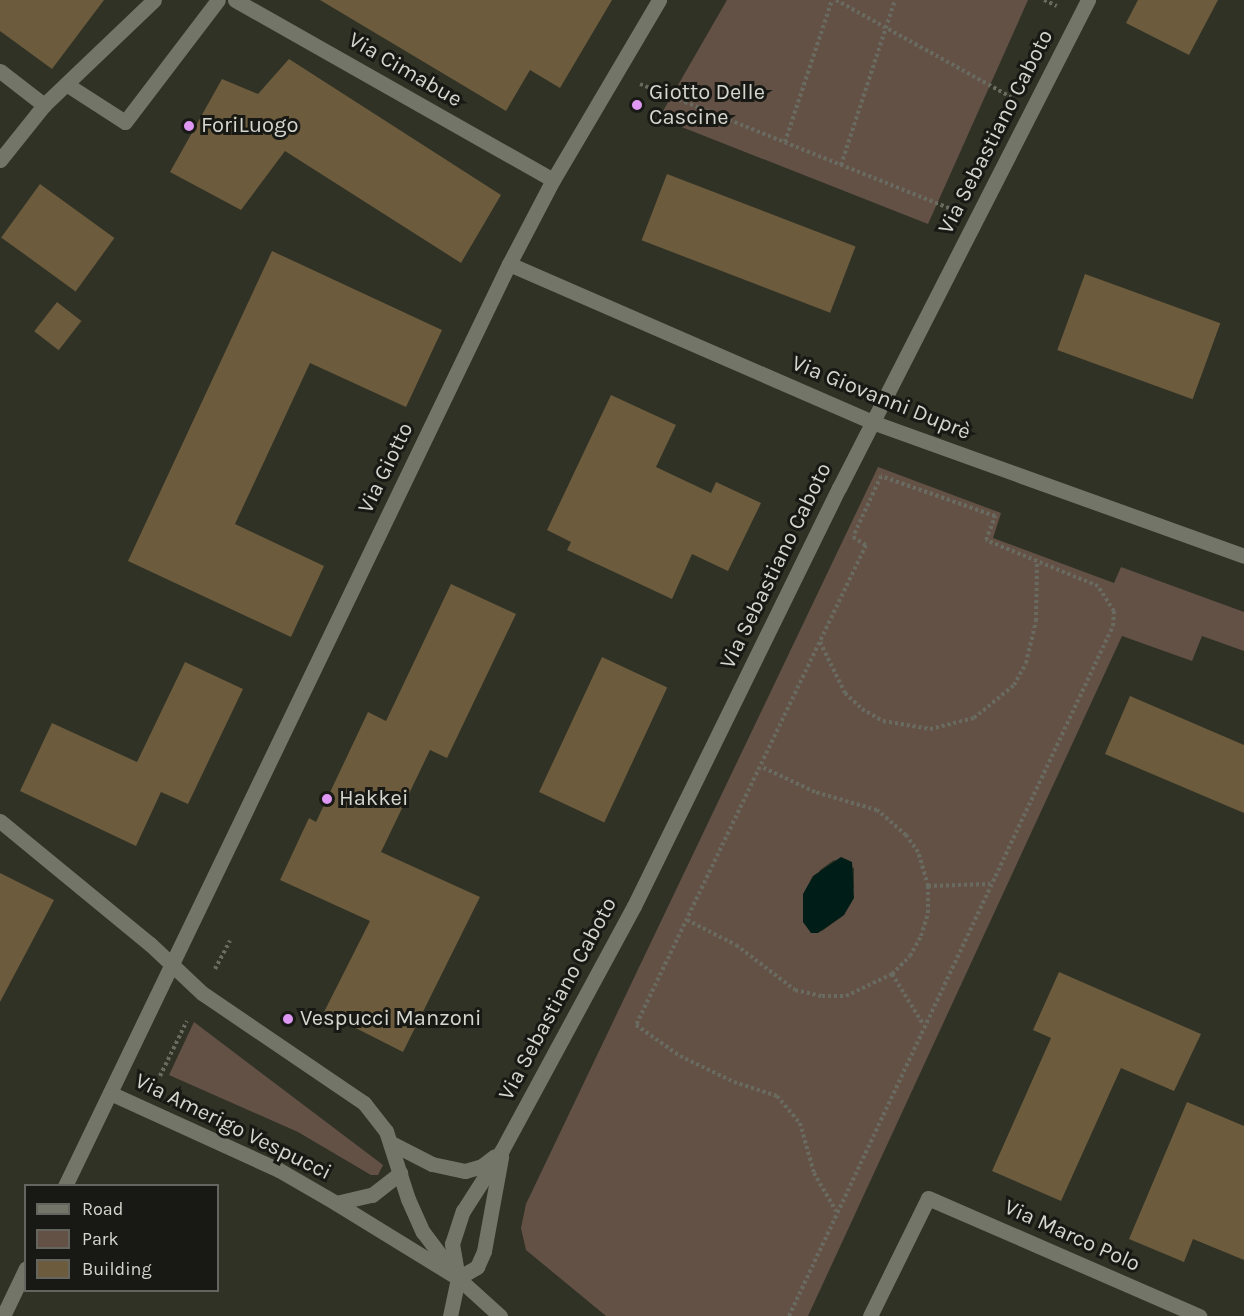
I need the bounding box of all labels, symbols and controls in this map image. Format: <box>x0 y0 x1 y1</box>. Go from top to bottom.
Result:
street label: Via Sebastiano Caboto <box>933 25 1059 239</box>
street label: Via Cimabue <box>344 27 466 113</box>
place label: Giotto Delle Cascine <box>649 79 765 130</box>
marker: Giotto Delle Cascine <box>630 98 644 112</box>
place label: ForiLuogo <box>201 113 299 139</box>
marker: ForiLuogo <box>182 119 196 133</box>
street label: Via Giovanni Duprè <box>788 350 974 446</box>
street label: Via Giotto <box>353 418 419 518</box>
street label: Via Sebastiano Caboto <box>715 459 837 673</box>
place label: Hakkei <box>339 786 408 812</box>
marker: Hakkei <box>320 792 334 806</box>
street label: Via Sebastiano Caboto <box>493 893 623 1105</box>
place label: Vespucci Manzoni <box>300 1006 482 1032</box>
marker: Vespucci Manzoni <box>281 1012 295 1026</box>
street label: Via Amerigo Vespucci <box>131 1068 335 1186</box>
legend <box>24 1184 219 1292</box>
street label: Via Marco Polo <box>1000 1194 1144 1278</box>
text: Road <box>82 1198 123 1220</box>
text: Park <box>82 1228 119 1250</box>
text: Building <box>82 1258 152 1280</box>

